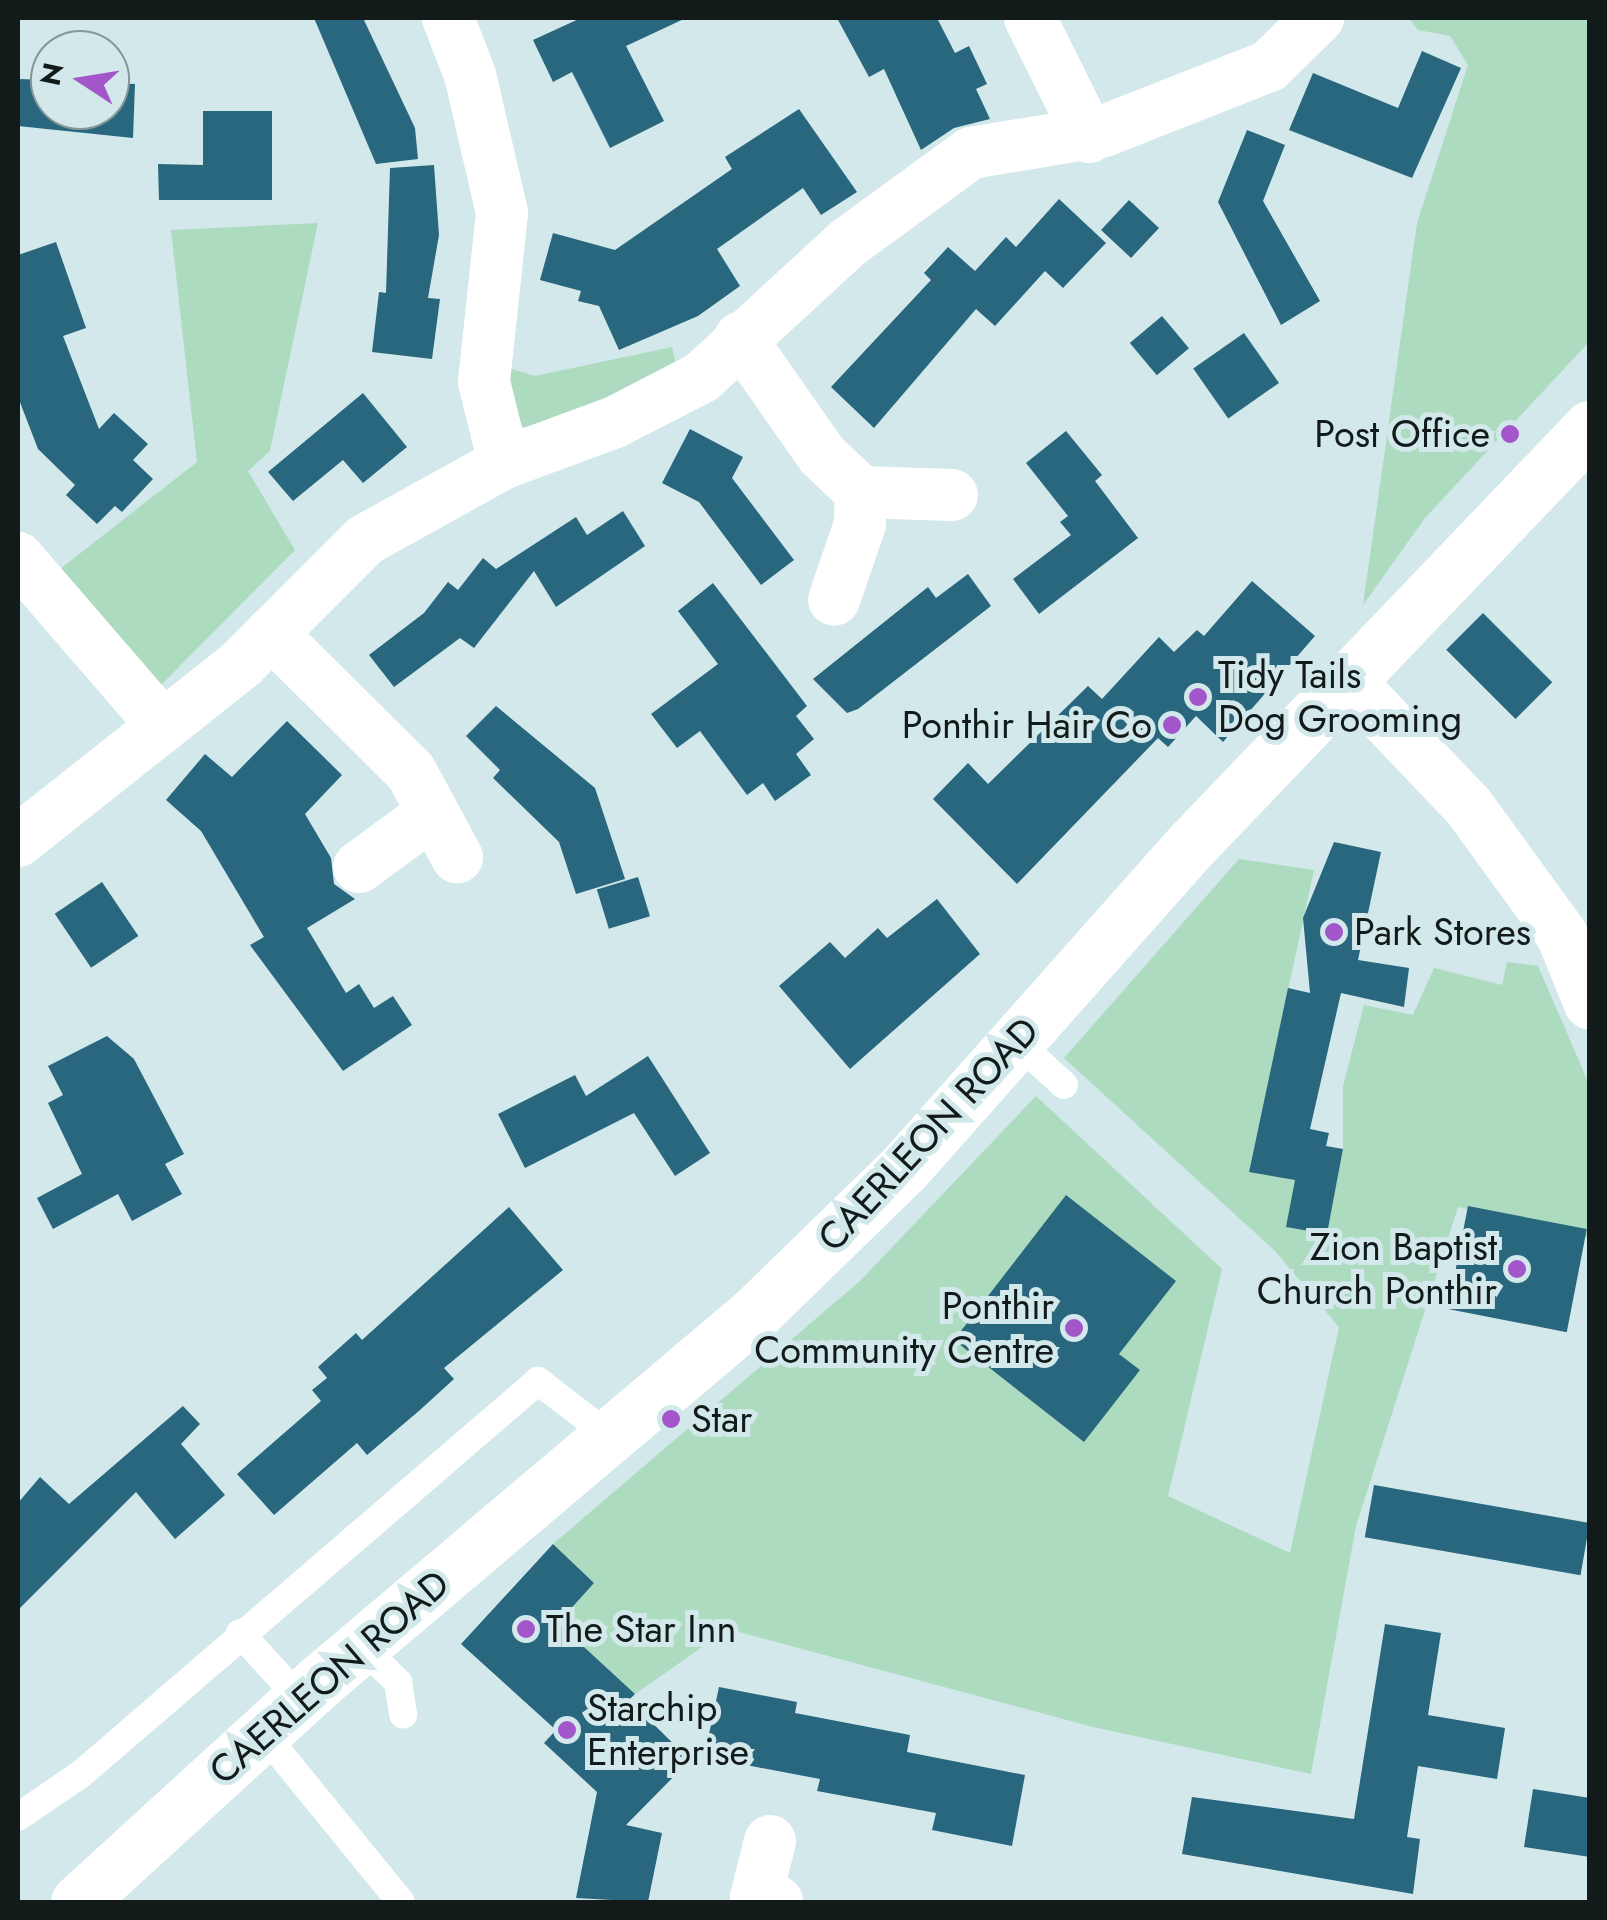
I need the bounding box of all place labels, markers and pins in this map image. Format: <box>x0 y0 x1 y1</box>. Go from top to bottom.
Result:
place label: Post Office <box>1314 411 1490 457</box>
marker: Post Office <box>1499 423 1521 445</box>
place label: Tidy Tails Dog Grooming <box>1218 652 1462 742</box>
marker: Tidy Tails Dog Grooming <box>1187 686 1209 708</box>
place label: Ponthir Hair Co <box>902 702 1152 748</box>
marker: Ponthir Hair Co <box>1161 714 1183 736</box>
place label: Park Stores <box>1354 909 1531 955</box>
marker: Park Stores <box>1323 921 1345 943</box>
place label: Zion Baptist Church Ponthir <box>1257 1224 1497 1314</box>
marker: Zion Baptist Church Ponthir <box>1506 1258 1528 1280</box>
place label: Ponthir Community Centre <box>754 1283 1054 1372</box>
marker: Ponthir Community Centre <box>1063 1317 1085 1339</box>
place label: Star <box>691 1396 752 1442</box>
marker: Star <box>660 1408 682 1430</box>
place label: The Star Inn <box>546 1606 736 1652</box>
marker: The Star Inn <box>515 1618 537 1640</box>
place label: Starchip Enterprise <box>587 1685 749 1775</box>
marker: Starchip Enterprise <box>556 1719 578 1741</box>

